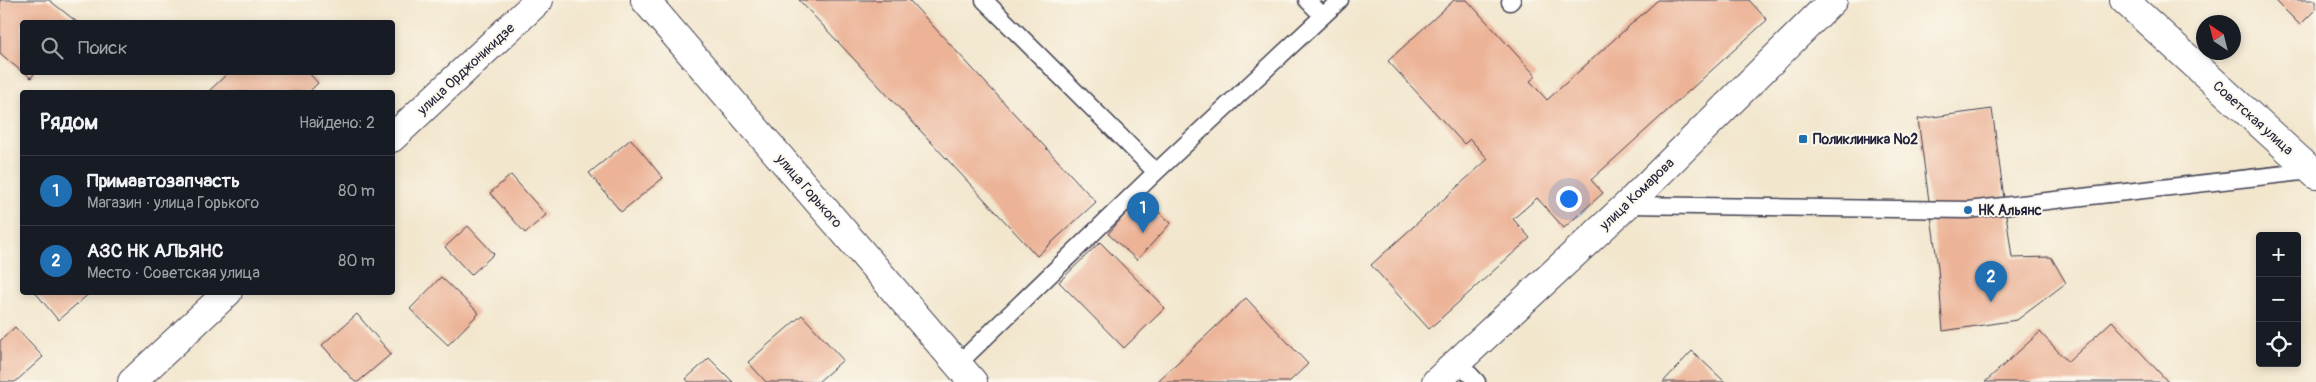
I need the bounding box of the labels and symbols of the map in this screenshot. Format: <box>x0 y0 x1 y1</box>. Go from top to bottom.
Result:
north arrow <box>2196 15 2241 60</box>
street label: улица Орджоникидзе <box>413 19 518 119</box>
street label: Советская улица <box>2209 77 2297 159</box>
place label: Поликлиника №2 <box>1813 131 1918 148</box>
marker: Поликлиника №2 <box>1797 133 1809 145</box>
street label: улица Горького <box>772 150 846 232</box>
street label: улица Комарова <box>1596 154 1678 234</box>
your location <box>1556 186 1582 212</box>
pin: 1 <box>1127 192 1159 233</box>
place label: НК Альянс <box>1978 202 2042 219</box>
marker: НК Альянс <box>1962 204 1974 216</box>
pin: 2 <box>1975 261 2007 302</box>

